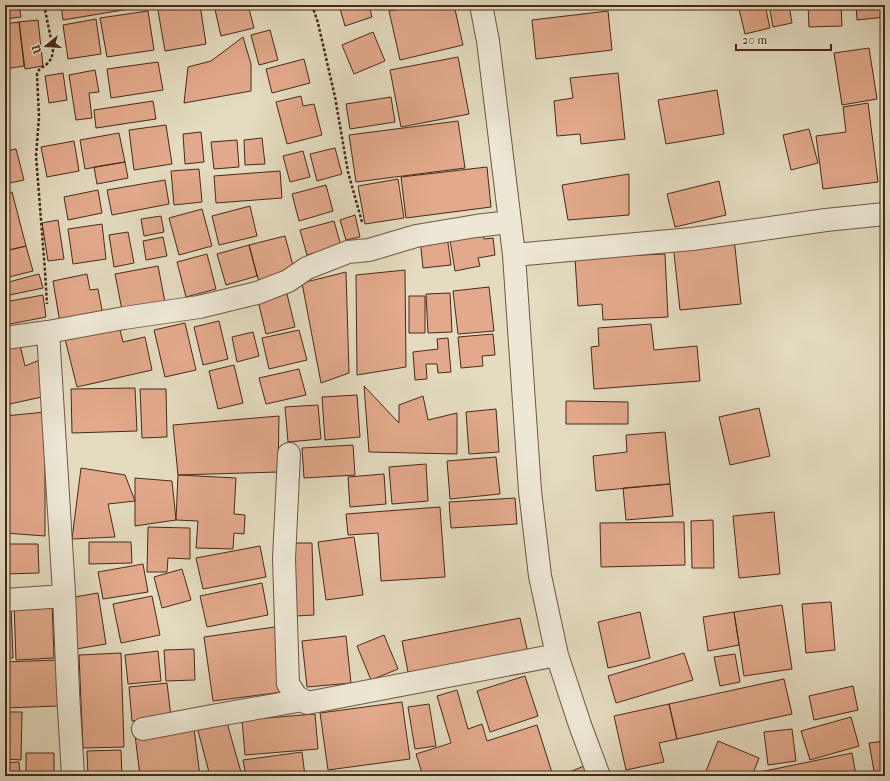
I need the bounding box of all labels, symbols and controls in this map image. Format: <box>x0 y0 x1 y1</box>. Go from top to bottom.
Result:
north arrow <box>26 26 66 66</box>
scale bar <box>736 26 831 52</box>
text: 20 m <box>742 33 767 47</box>
text: U <box>29 42 45 56</box>

